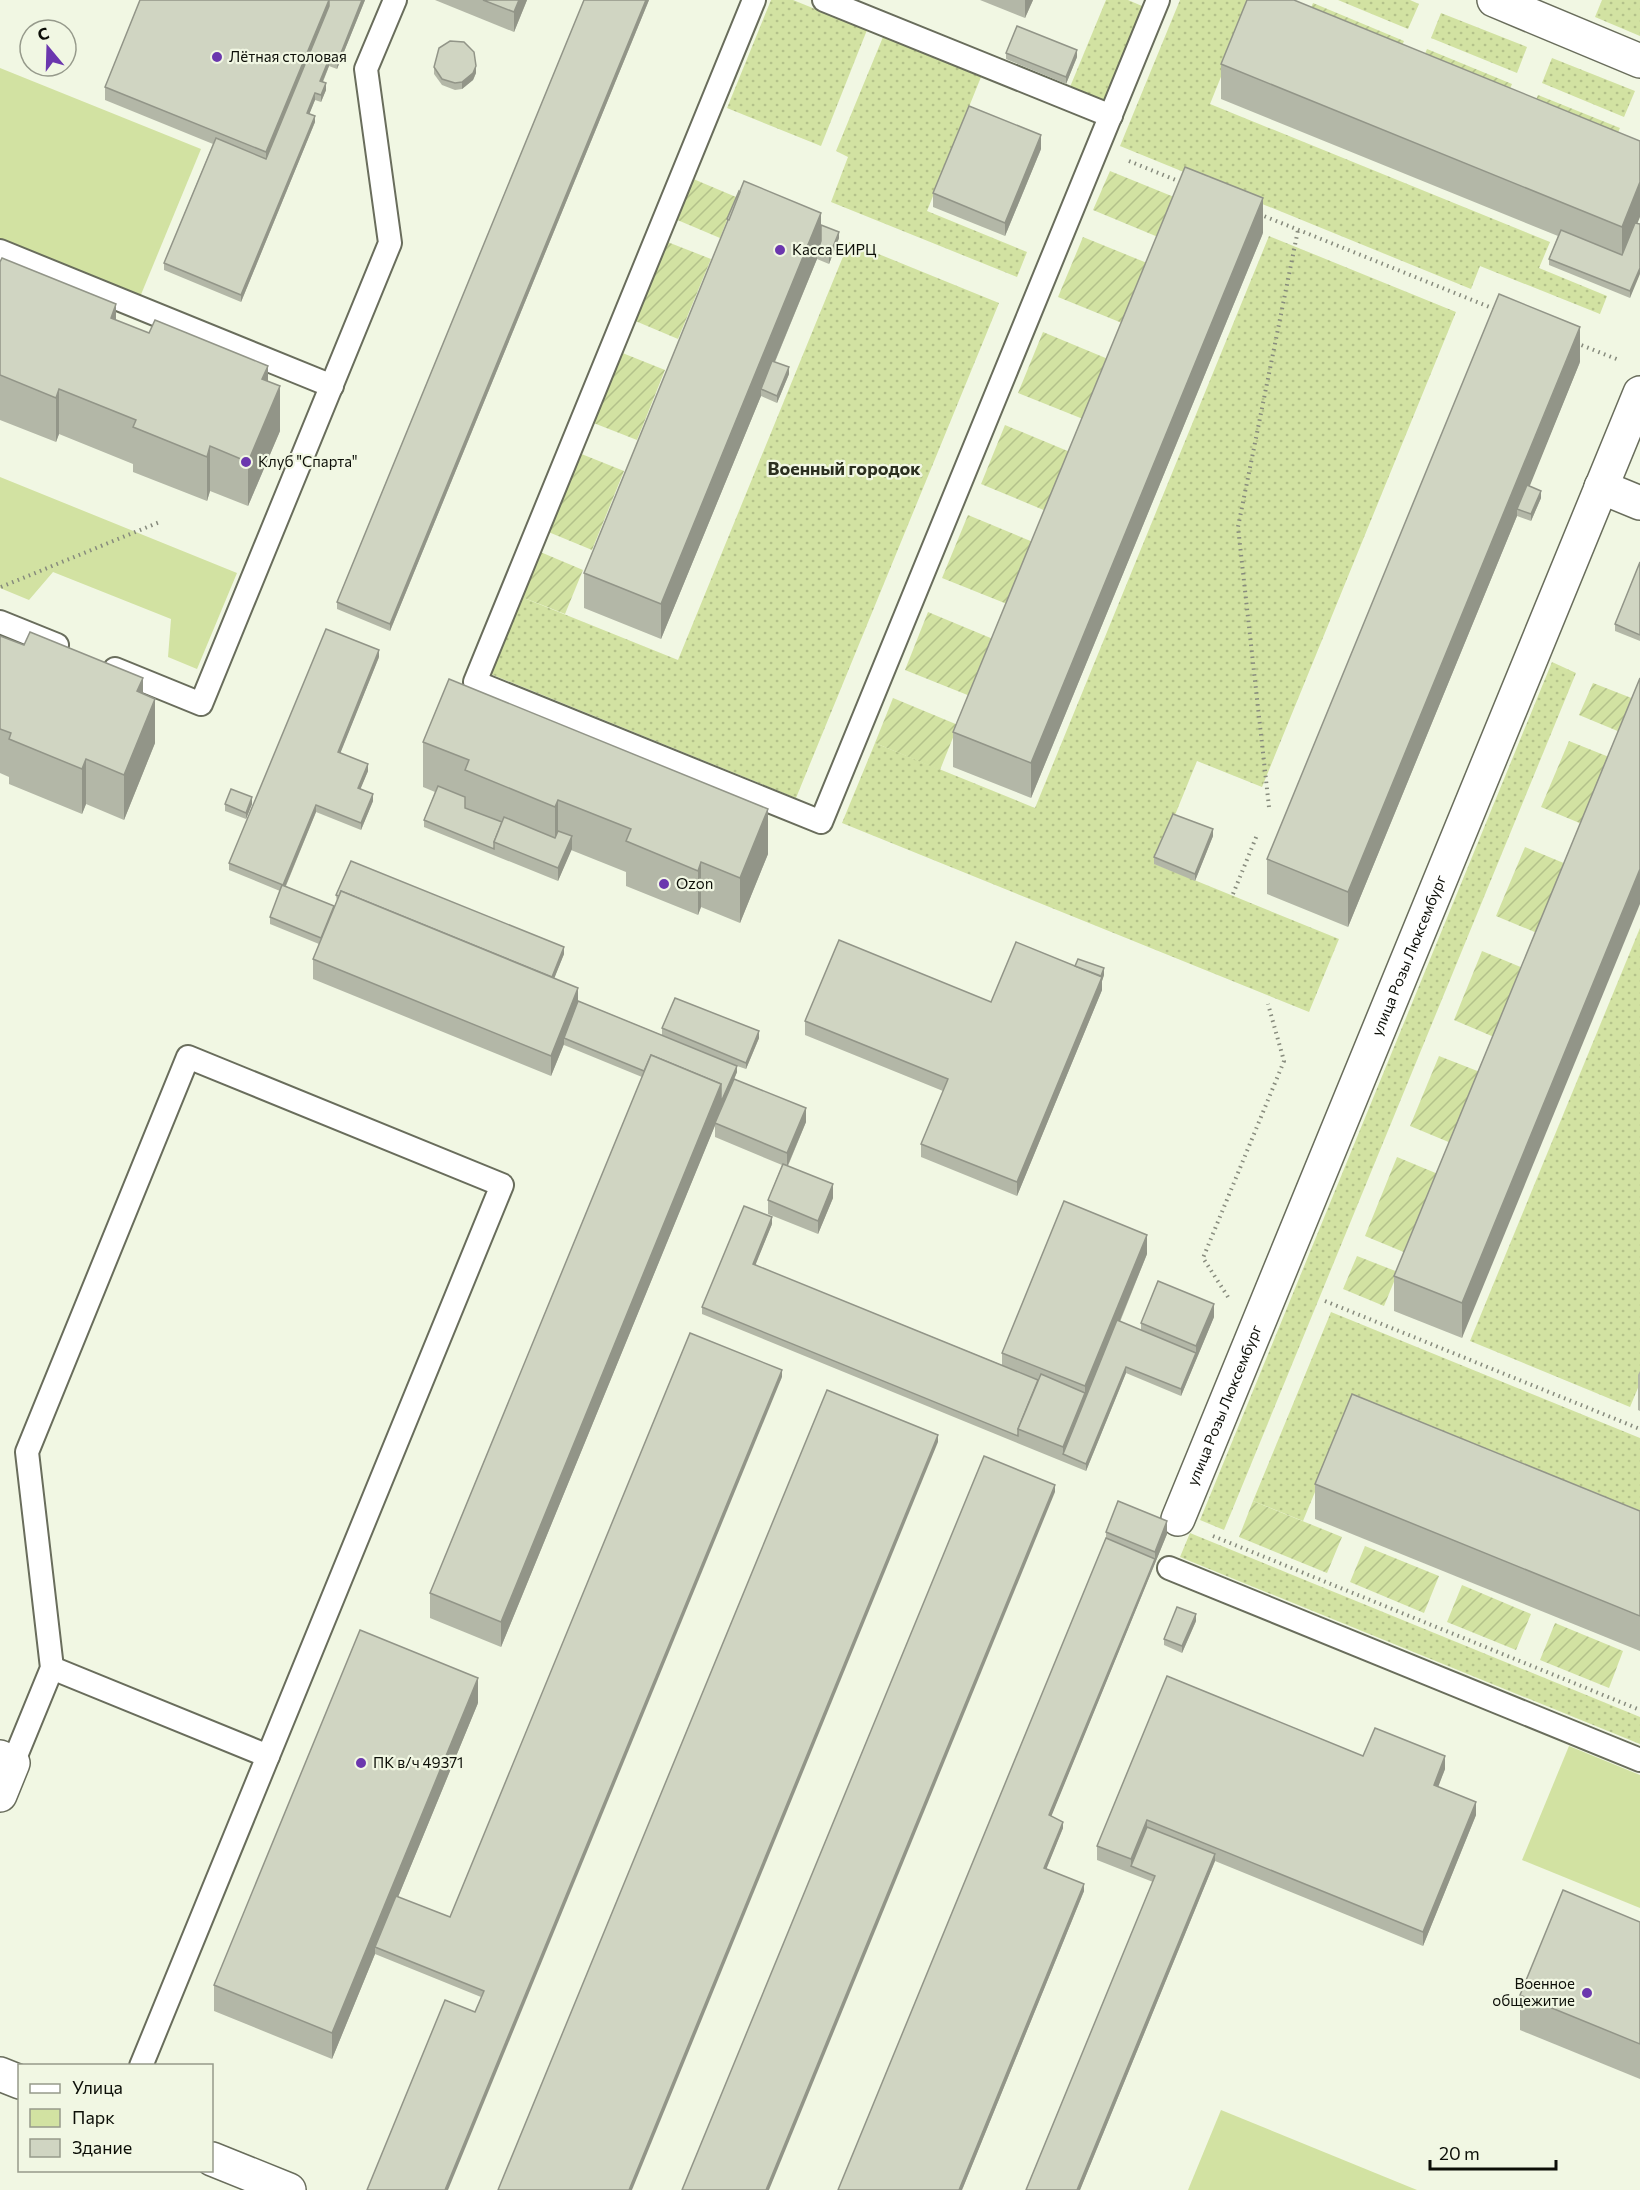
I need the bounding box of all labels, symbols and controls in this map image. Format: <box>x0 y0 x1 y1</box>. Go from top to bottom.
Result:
north arrow <box>18 18 78 78</box>
text: С <box>35 23 51 44</box>
place label: Лётная столовая <box>229 47 347 65</box>
marker: Лётная столовая <box>210 50 224 64</box>
place label: Касса ЕИРЦ <box>792 240 877 258</box>
marker: Касса ЕИРЦ <box>773 243 787 257</box>
place label: Клуб "Спарта" <box>258 452 358 470</box>
marker: Клуб "Спарта" <box>239 455 253 469</box>
district label: Военный городок <box>767 457 921 479</box>
street label: улица Розы Люксембург <box>1367 872 1449 1038</box>
place label: Ozon <box>676 874 713 892</box>
marker: Ozon <box>657 877 671 891</box>
street label: улица Розы Люксембург <box>1183 1321 1265 1488</box>
place label: ПК в/ч 49371 <box>373 1753 464 1771</box>
marker: ПК в/ч 49371 <box>354 1756 368 1770</box>
place label: Военное общежитие <box>1492 1974 1575 2009</box>
marker: Военное общежитие <box>1580 1986 1594 2000</box>
legend <box>18 2064 213 2172</box>
text: Улица <box>72 2076 123 2098</box>
text: Парк <box>72 2106 115 2128</box>
scale bar <box>1430 2133 1556 2171</box>
text: Здание <box>72 2136 132 2158</box>
text: 20 m <box>1439 2142 1480 2164</box>

